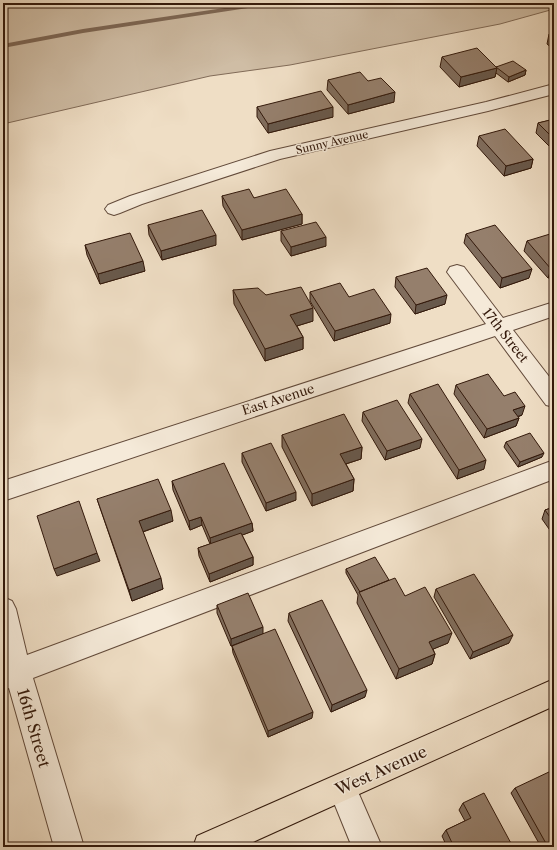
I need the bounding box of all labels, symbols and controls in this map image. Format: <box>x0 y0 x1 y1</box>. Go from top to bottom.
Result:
street label: Sunny Avenue <box>294 127 370 157</box>
street label: 17th Street <box>480 304 533 366</box>
street label: East Avenue <box>240 380 316 418</box>
street label: 16th Street <box>13 686 55 770</box>
street label: West Avenue <box>331 741 430 800</box>

